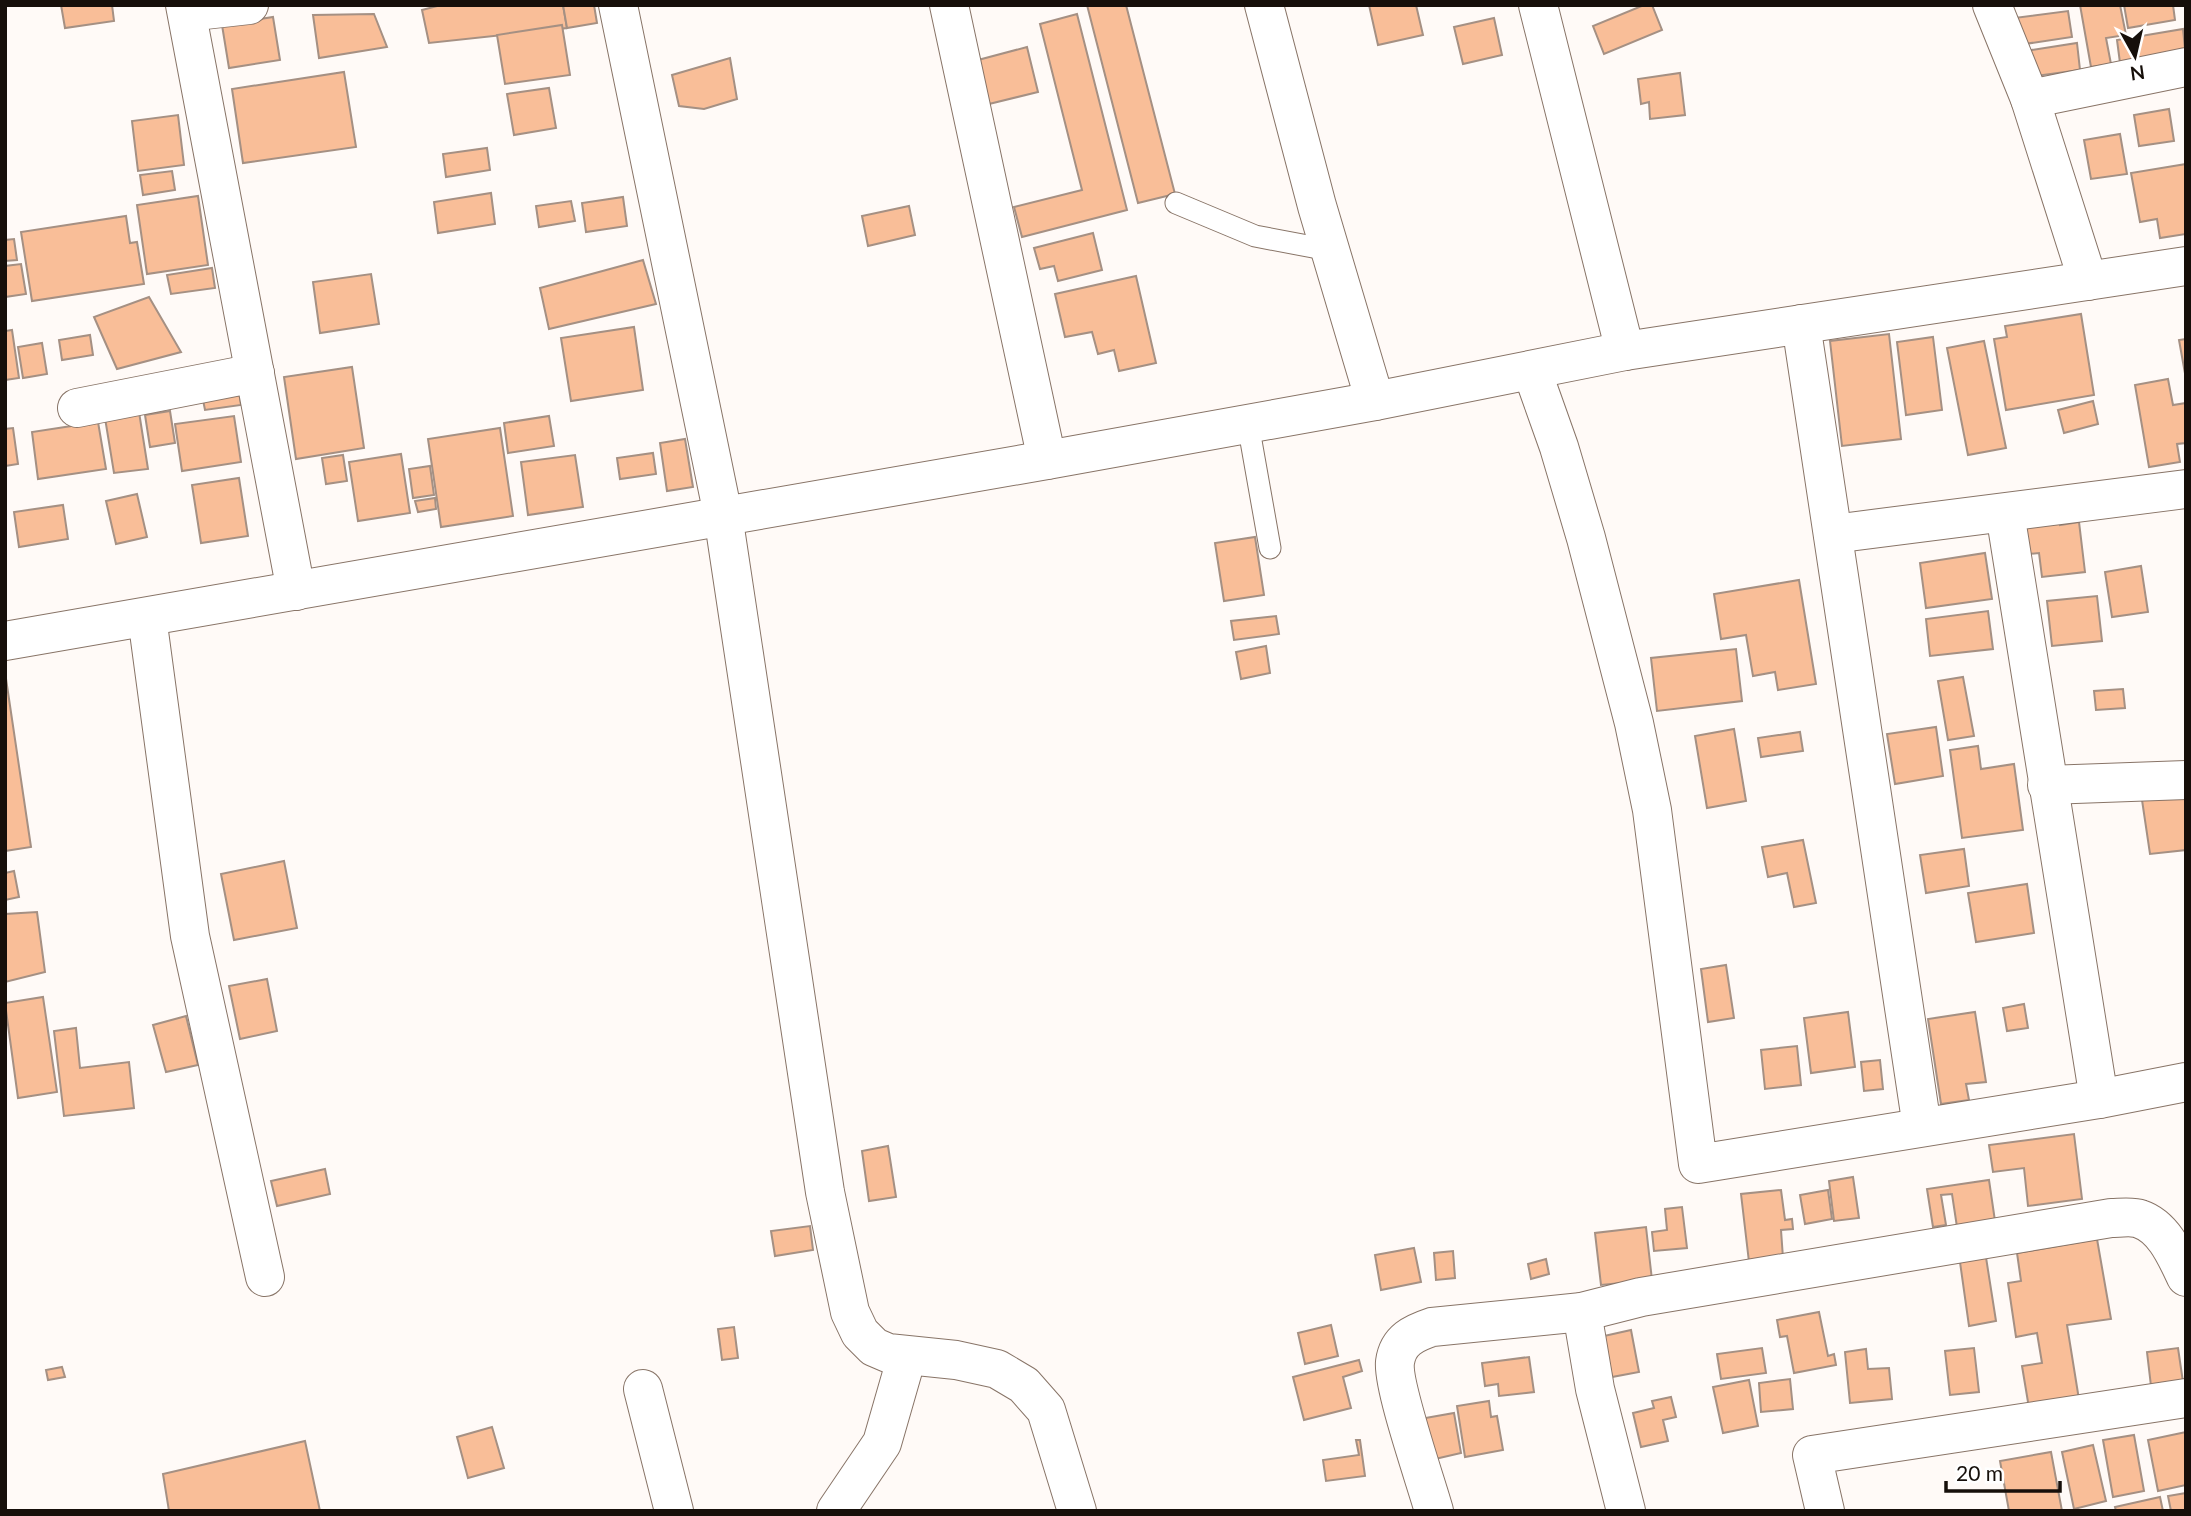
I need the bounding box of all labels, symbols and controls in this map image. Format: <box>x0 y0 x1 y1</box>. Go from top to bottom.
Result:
north arrow <box>2100 21 2170 91</box>
text: N <box>2129 61 2146 86</box>
scale bar <box>1946 1450 2060 1494</box>
text: 20 m <box>1956 1460 2003 1485</box>

